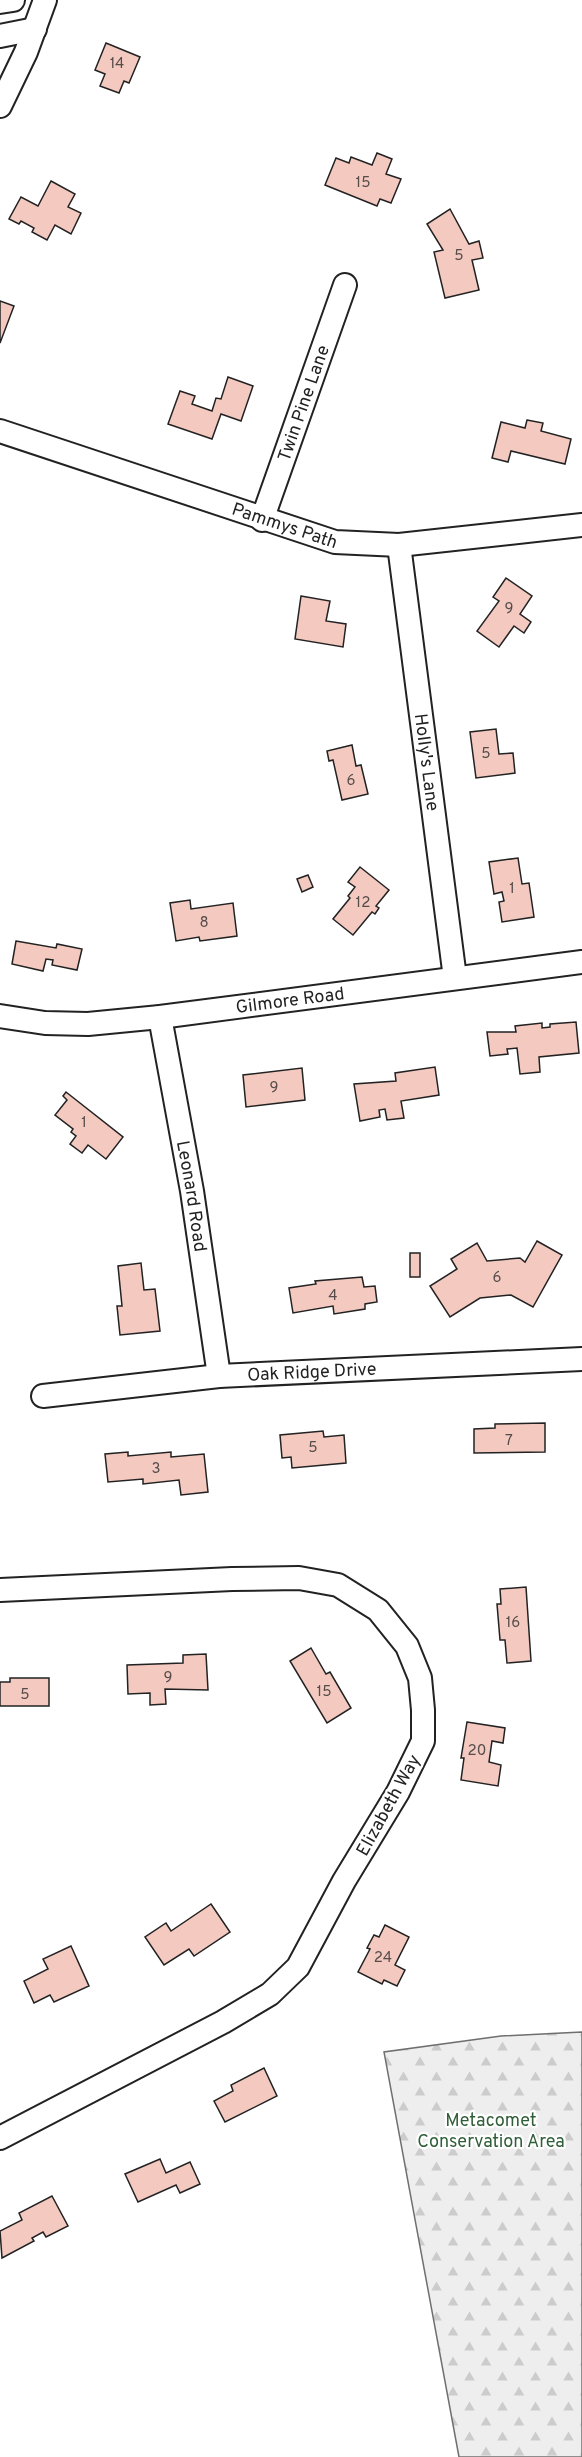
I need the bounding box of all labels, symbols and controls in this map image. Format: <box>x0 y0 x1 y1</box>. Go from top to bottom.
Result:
house number: 14 <box>110 55 124 74</box>
house number: 15 <box>356 174 370 193</box>
house number: 5 <box>454 247 464 266</box>
street label: Twin Pine Lane <box>274 342 336 465</box>
street label: Pammys Path <box>228 499 340 555</box>
house number: 9 <box>505 600 513 619</box>
street label: Holly's Lane <box>408 712 443 812</box>
house number: 5 <box>481 745 491 764</box>
house number: 6 <box>347 772 356 791</box>
house number: 1 <box>509 880 515 899</box>
house number: 12 <box>356 894 370 913</box>
house number: 8 <box>199 914 209 933</box>
street label: Gilmore Road <box>234 983 346 1020</box>
house number: 9 <box>270 1079 278 1098</box>
house number: 1 <box>81 1114 87 1133</box>
street label: Leonard Road <box>170 1139 211 1254</box>
house number: 6 <box>493 1269 502 1288</box>
house number: 4 <box>328 1287 338 1306</box>
street label: Oak Ridge Drive <box>247 1359 377 1388</box>
house number: 7 <box>505 1432 513 1451</box>
house number: 5 <box>308 1439 318 1458</box>
house number: 3 <box>151 1460 161 1479</box>
house number: 16 <box>506 1614 520 1633</box>
house number: 9 <box>164 1669 172 1688</box>
house number: 15 <box>317 1683 331 1702</box>
house number: 5 <box>20 1686 30 1705</box>
house number: 20 <box>468 1742 486 1761</box>
street label: Elizabeth Way <box>352 1751 427 1861</box>
house number: 24 <box>374 1949 392 1968</box>
park label: Metacomet Conservation Area <box>417 2110 565 2154</box>

